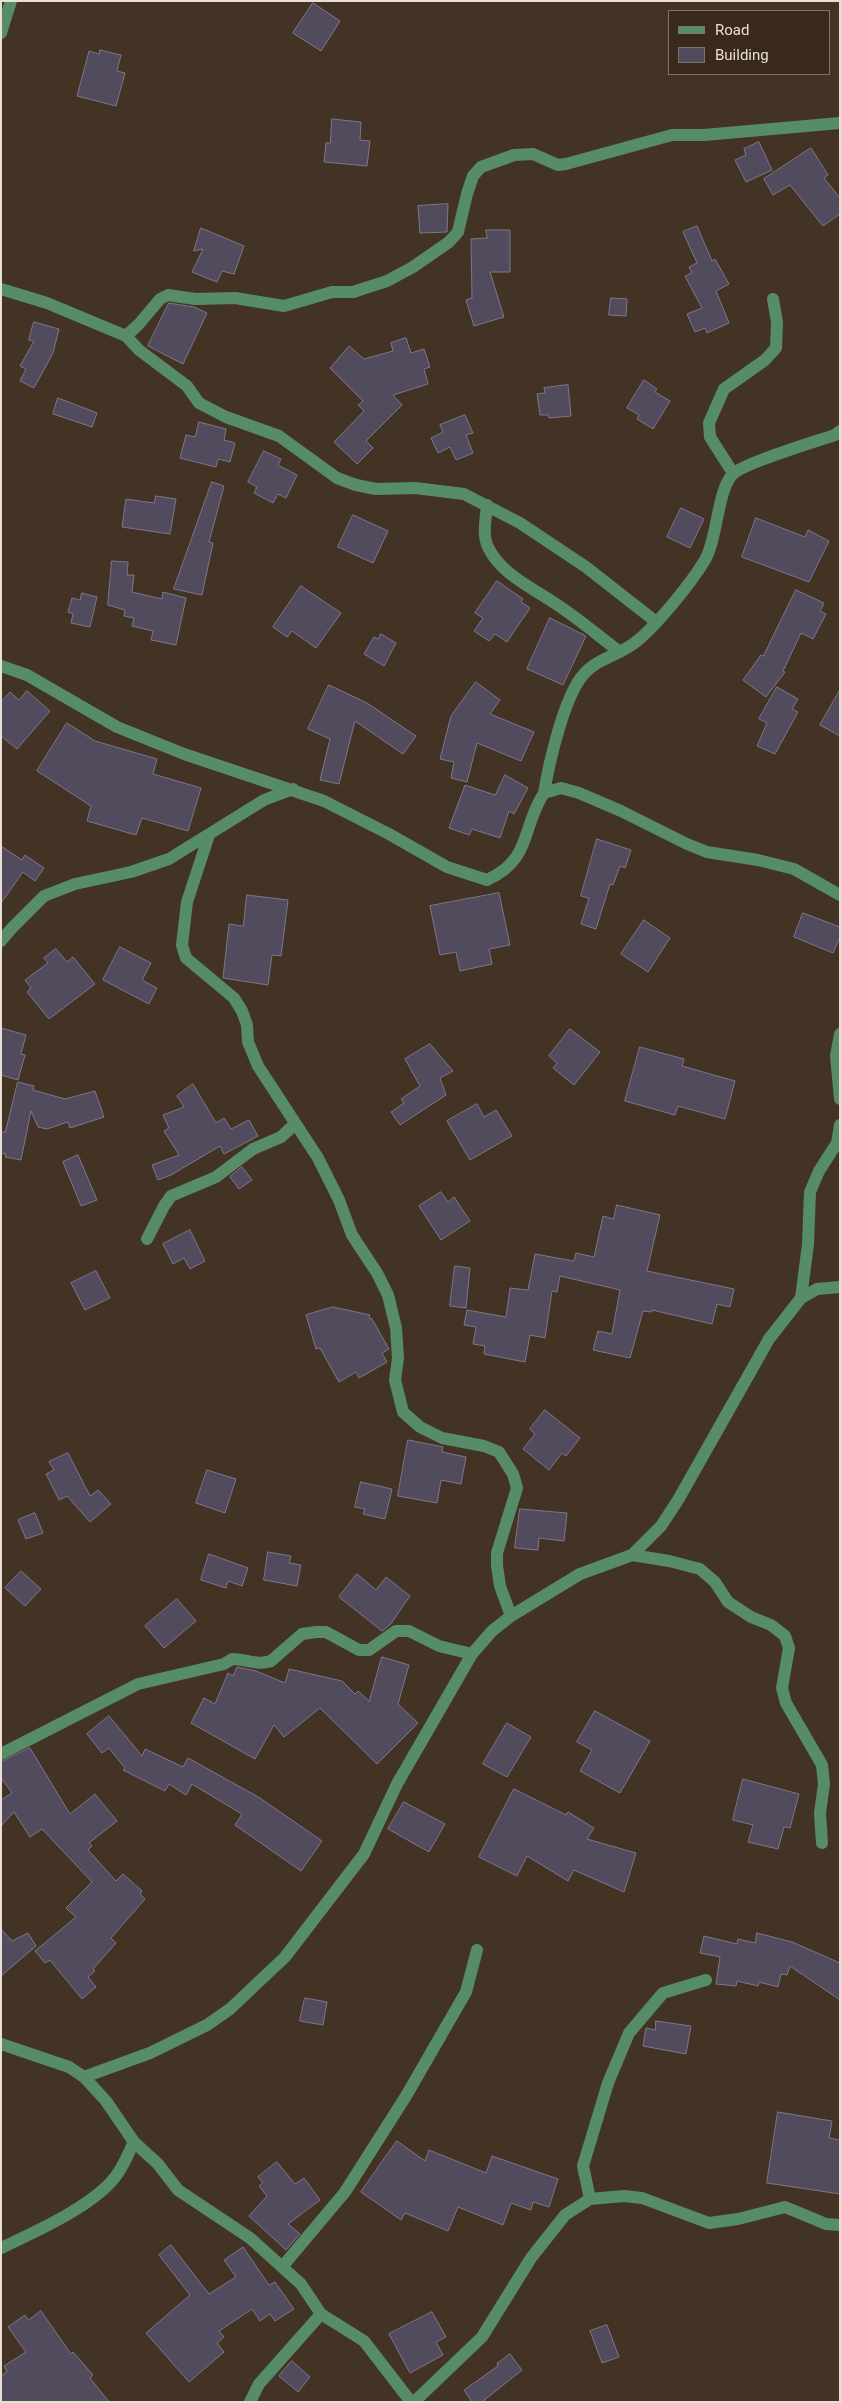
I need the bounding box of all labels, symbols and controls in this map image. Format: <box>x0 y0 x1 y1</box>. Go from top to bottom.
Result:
legend <box>668 10 831 75</box>
text: Road <box>715 21 749 39</box>
text: Building <box>715 46 769 64</box>

